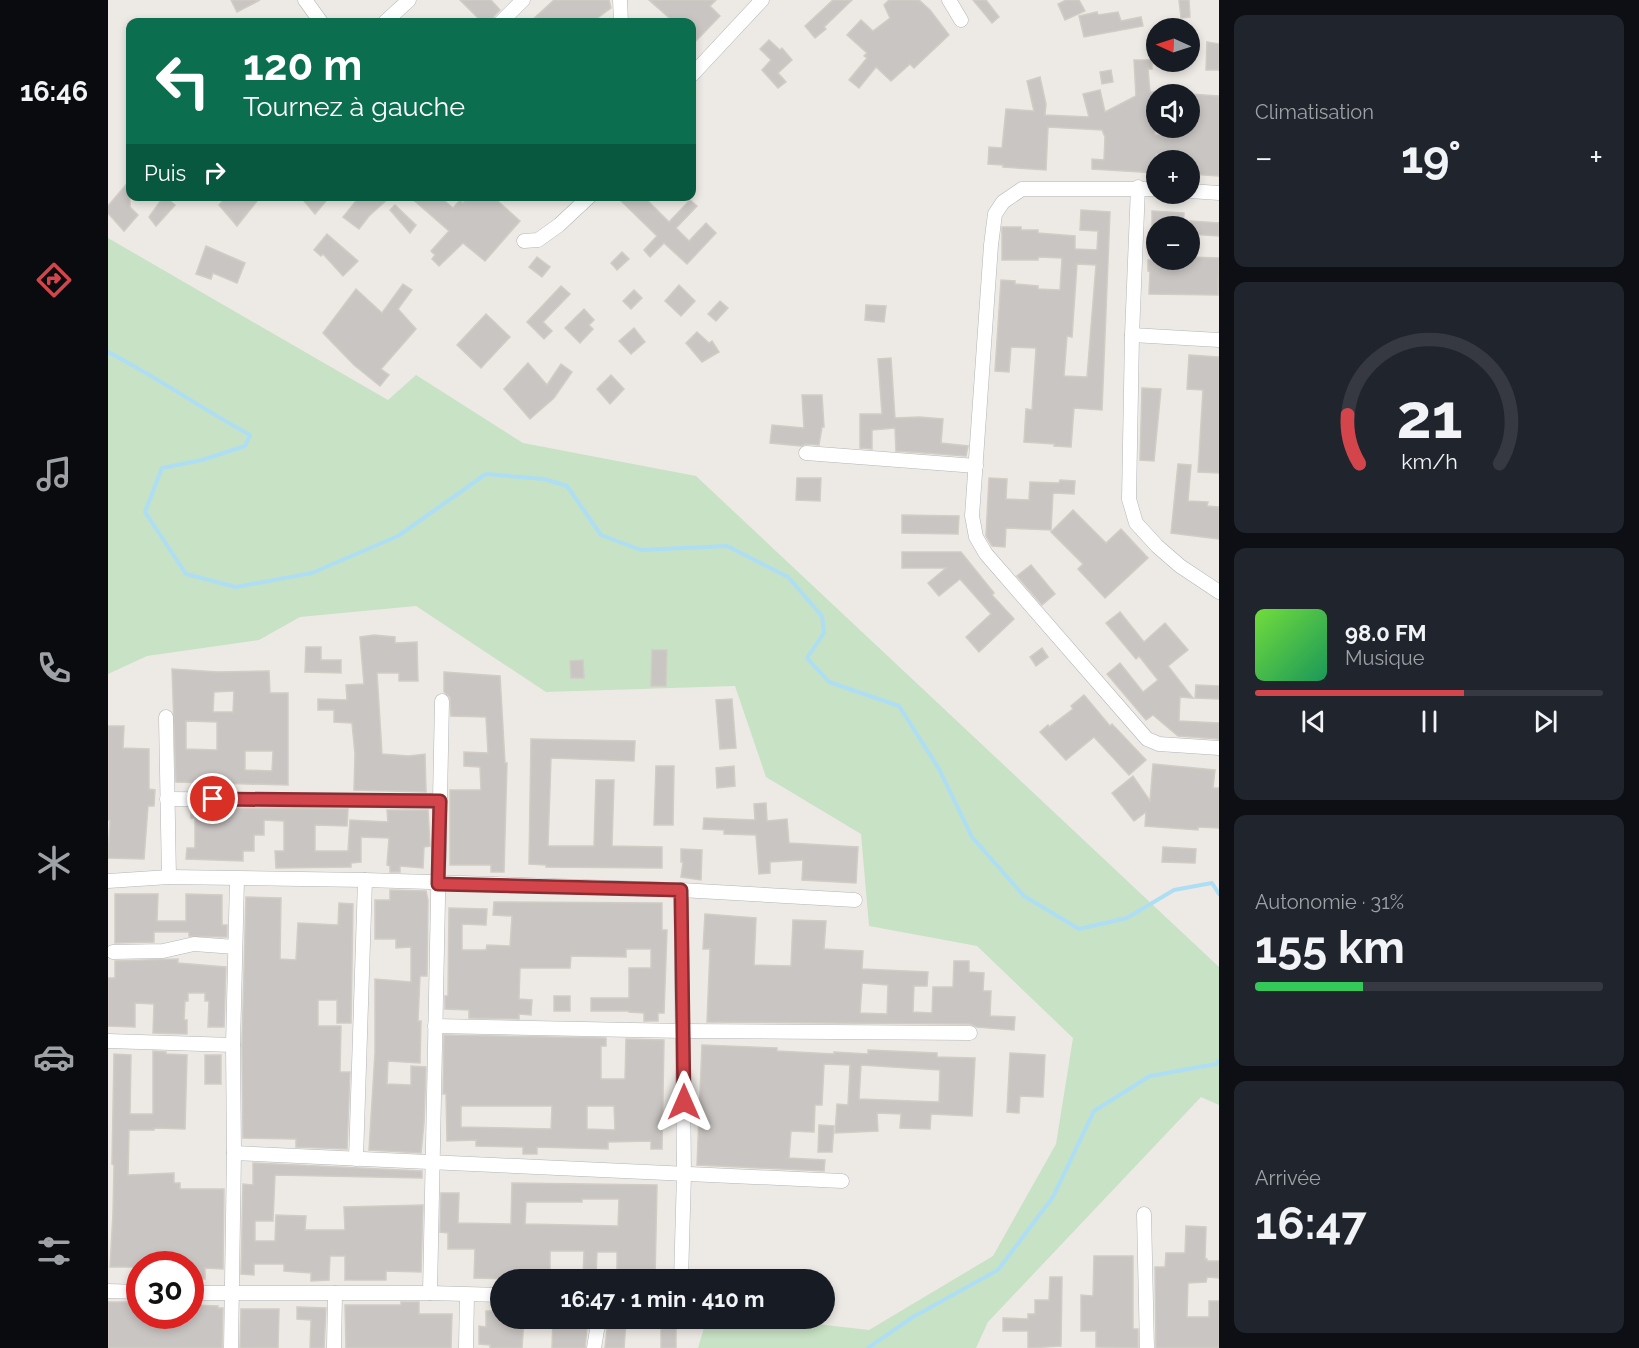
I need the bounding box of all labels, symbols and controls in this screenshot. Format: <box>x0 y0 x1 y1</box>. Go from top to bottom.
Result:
north arrow <box>1146 18 1200 72</box>
map controls <box>1146 18 1200 270</box>
text: 120 m <box>243 41 362 90</box>
icon: left <box>144 42 222 120</box>
text: 16:46 <box>20 76 88 107</box>
button: sound <box>1146 84 1200 138</box>
text: Tournez à gauche <box>243 91 465 122</box>
text: Climatisation <box>1255 100 1374 124</box>
text: 19° <box>1401 131 1461 184</box>
text: − <box>1255 138 1273 177</box>
text: + <box>1589 138 1603 177</box>
button: + <box>1146 150 1200 204</box>
icon: right <box>198 156 231 189</box>
text: Puis <box>144 160 186 186</box>
button: − <box>1146 216 1200 270</box>
icon: directions <box>33 259 75 301</box>
text: 21 <box>1396 380 1462 454</box>
text: km/h <box>1401 450 1457 475</box>
icon: music <box>33 453 75 495</box>
text: 98.0 FM <box>1345 620 1427 646</box>
text: Musique <box>1345 646 1424 670</box>
icon: phone <box>33 647 75 689</box>
icon: previous <box>1297 705 1330 738</box>
icon: pause <box>1413 705 1446 738</box>
icon: next <box>1529 705 1562 738</box>
pin <box>187 773 238 824</box>
icon: arrive <box>196 782 229 815</box>
icon: climate <box>33 842 75 884</box>
text: Autonomie · 31% <box>1255 890 1404 914</box>
text: 155 km <box>1255 921 1405 974</box>
icon: car <box>33 1036 75 1078</box>
position arrow <box>652 1070 716 1134</box>
text: Arrivée <box>1255 1166 1321 1190</box>
text: 16:47 <box>1255 1197 1367 1250</box>
icon: filters <box>33 1230 75 1272</box>
speed limit sign: 30 <box>126 1251 204 1329</box>
text: 16:47 · 1 min · 410 m <box>561 1286 764 1312</box>

